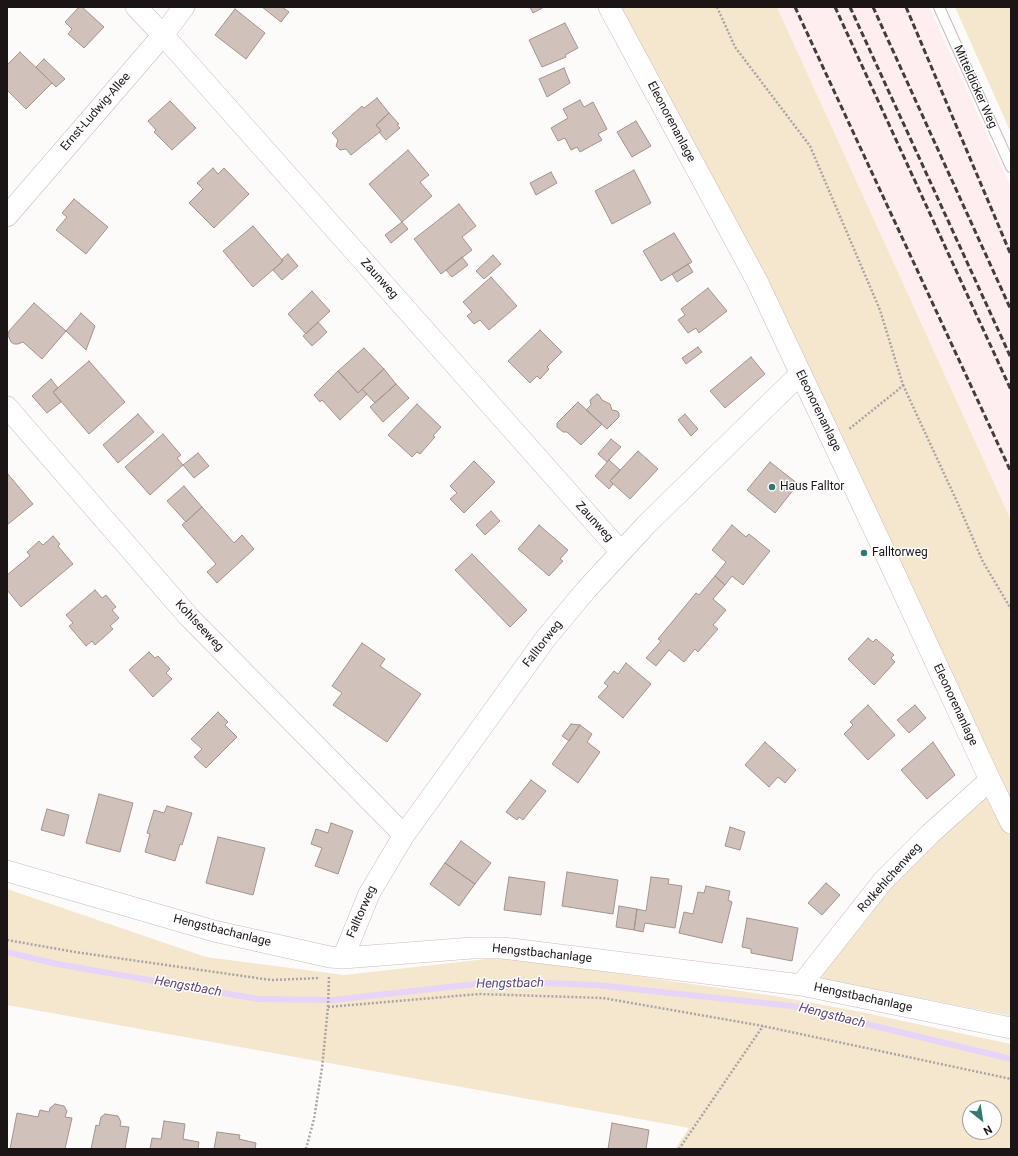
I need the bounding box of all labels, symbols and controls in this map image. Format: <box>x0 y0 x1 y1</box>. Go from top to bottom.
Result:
street label: Mitteldicker Weg <box>950 43 1000 131</box>
street label: Ernst-Ludwig-Allee <box>58 70 134 154</box>
street label: Eleonorenanlage <box>644 79 698 165</box>
street label: Zaunweg <box>357 256 401 302</box>
street label: Eleonorenanlage <box>792 368 844 454</box>
place label: Haus Falltor <box>780 480 844 494</box>
marker: Haus Falltor <box>767 482 777 492</box>
street label: Zaunweg <box>572 499 616 545</box>
place label: Falltorweg <box>872 546 928 560</box>
marker: Falltorweg <box>859 548 869 558</box>
street label: Kohlseeweg <box>172 597 226 655</box>
street label: Falltorweg <box>520 618 566 670</box>
street label: Eleonorenanlage <box>930 662 980 748</box>
street label: Rotkehlchenweg <box>855 840 925 916</box>
street label: Falltorweg <box>344 884 380 940</box>
street label: Hengstbachanlage <box>172 912 272 950</box>
street label: Hengstbachanlage <box>491 942 593 966</box>
water label: Hengstbach <box>153 973 223 1001</box>
water label: Hengstbach <box>476 976 544 992</box>
street label: Hengstbachanlage <box>812 981 914 1015</box>
water label: Hengstbach <box>797 1000 867 1032</box>
north arrow <box>962 1100 1002 1140</box>
text: N <box>981 1122 994 1138</box>

